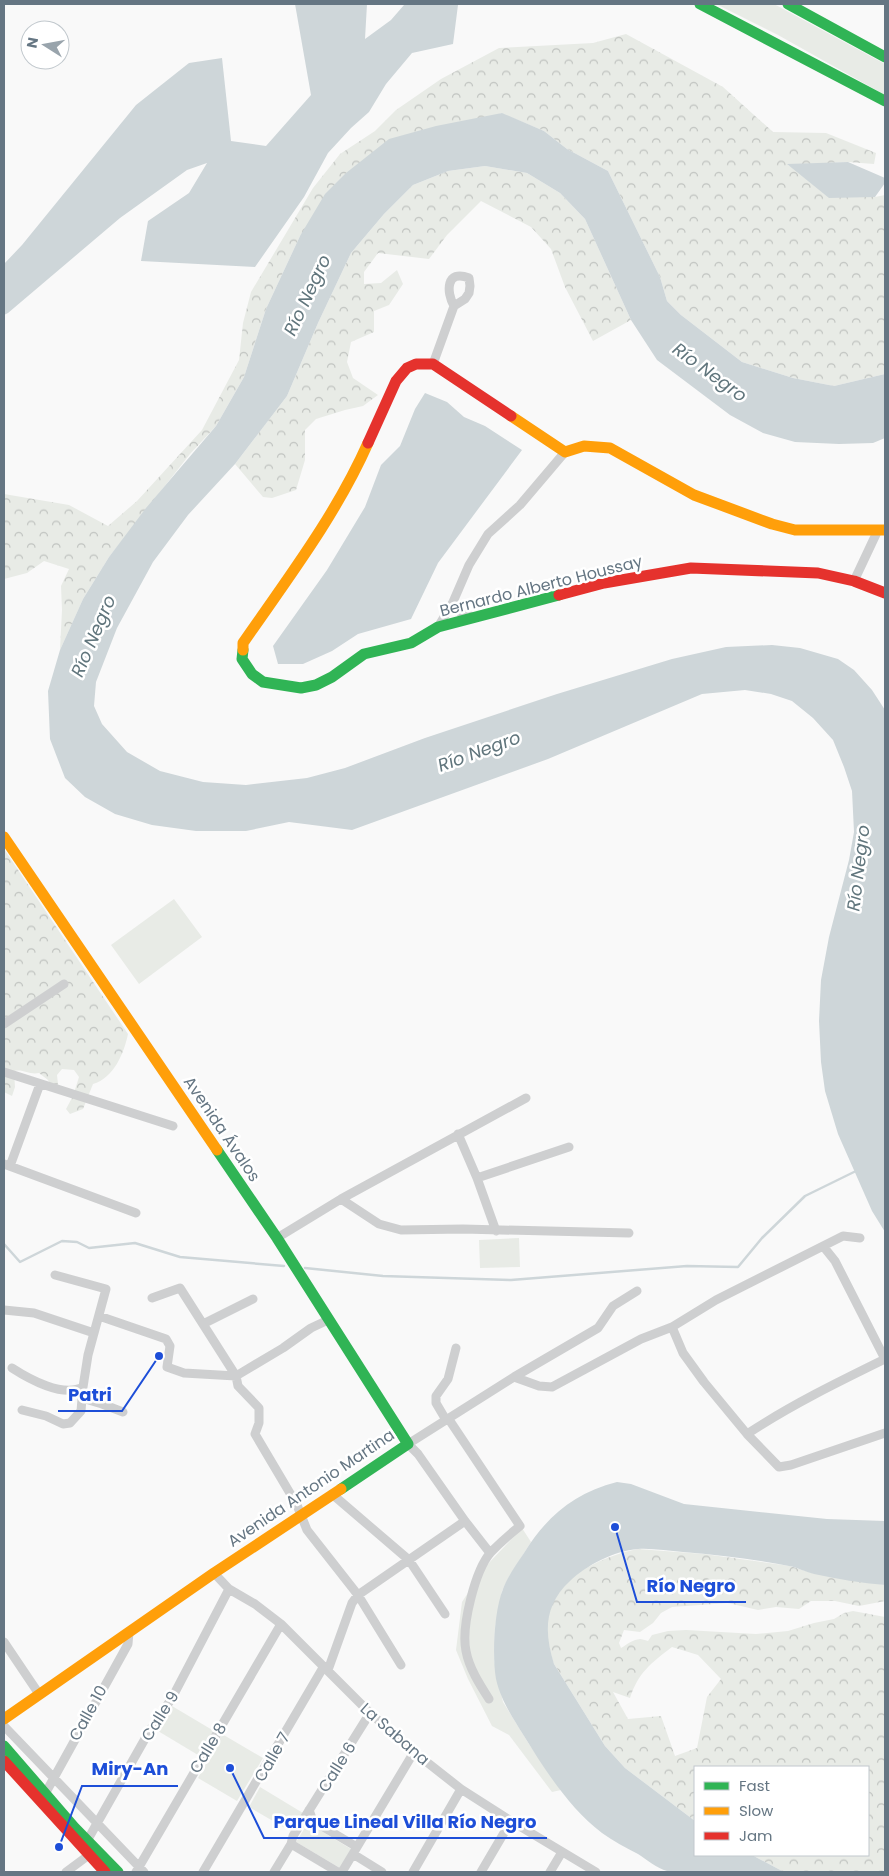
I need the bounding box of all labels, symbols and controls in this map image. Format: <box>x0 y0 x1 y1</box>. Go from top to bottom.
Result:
north arrow <box>20 20 70 70</box>
text: N <box>21 35 43 50</box>
water label: Río Negro <box>277 251 337 339</box>
water label: Río Negro <box>668 336 752 408</box>
street label: Bernardo Alberto Houssay <box>437 550 645 622</box>
water label: Río Negro <box>65 591 121 681</box>
water label: Río Negro <box>434 724 524 778</box>
water label: Río Negro <box>840 824 876 912</box>
street label: Avenida Ávalos <box>178 1072 266 1186</box>
callout: Patri <box>58 1378 122 1411</box>
text: Patri <box>68 1382 112 1407</box>
street label: Avenida Antonio Martina <box>223 1423 399 1553</box>
callout: Río Negro <box>637 1569 746 1602</box>
text: Río Negro <box>647 1573 735 1598</box>
street label: Calle 10 <box>63 1681 113 1745</box>
street label: Calle 9 <box>136 1686 184 1746</box>
street label: La Sabana <box>355 1697 435 1771</box>
street label: Calle 8 <box>184 1718 232 1778</box>
street label: Calle 7 <box>249 1728 296 1786</box>
street label: Calle 6 <box>313 1737 361 1797</box>
callout: Miry-An <box>82 1753 178 1786</box>
text: Miry-An <box>92 1756 168 1781</box>
legend <box>694 1766 869 1856</box>
text: Fast <box>739 1775 770 1796</box>
text: Slow <box>739 1800 774 1821</box>
callout: Parque Lineal Villa Río Negro <box>264 1805 547 1838</box>
text: Parque Lineal Villa Río Negro <box>274 1809 536 1834</box>
text: Jam <box>739 1825 773 1846</box>

